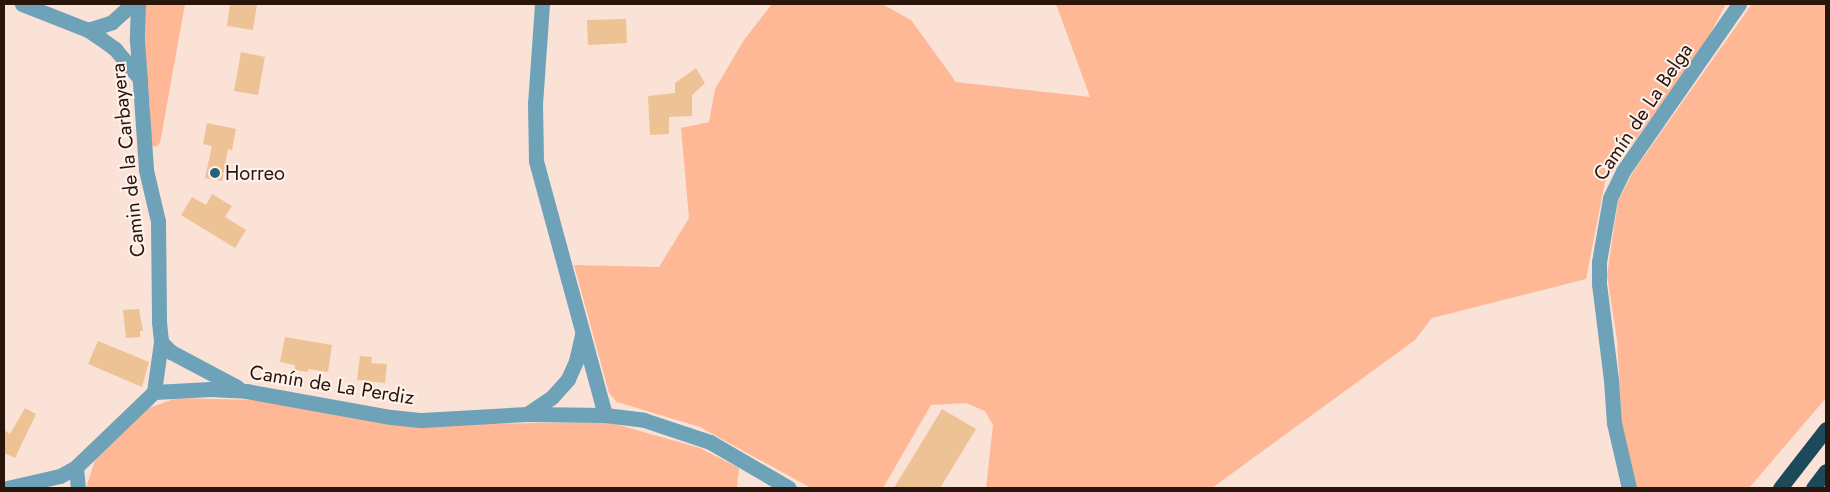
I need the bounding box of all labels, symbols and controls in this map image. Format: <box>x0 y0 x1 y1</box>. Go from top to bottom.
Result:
street label: Camín de La Belga <box>1588 39 1698 185</box>
street label: Camin de la Carbayera <box>106 62 150 258</box>
place label: Horreo <box>225 161 285 185</box>
marker: Horreo <box>209 167 221 179</box>
street label: Camín de La Perdiz <box>248 360 416 410</box>

